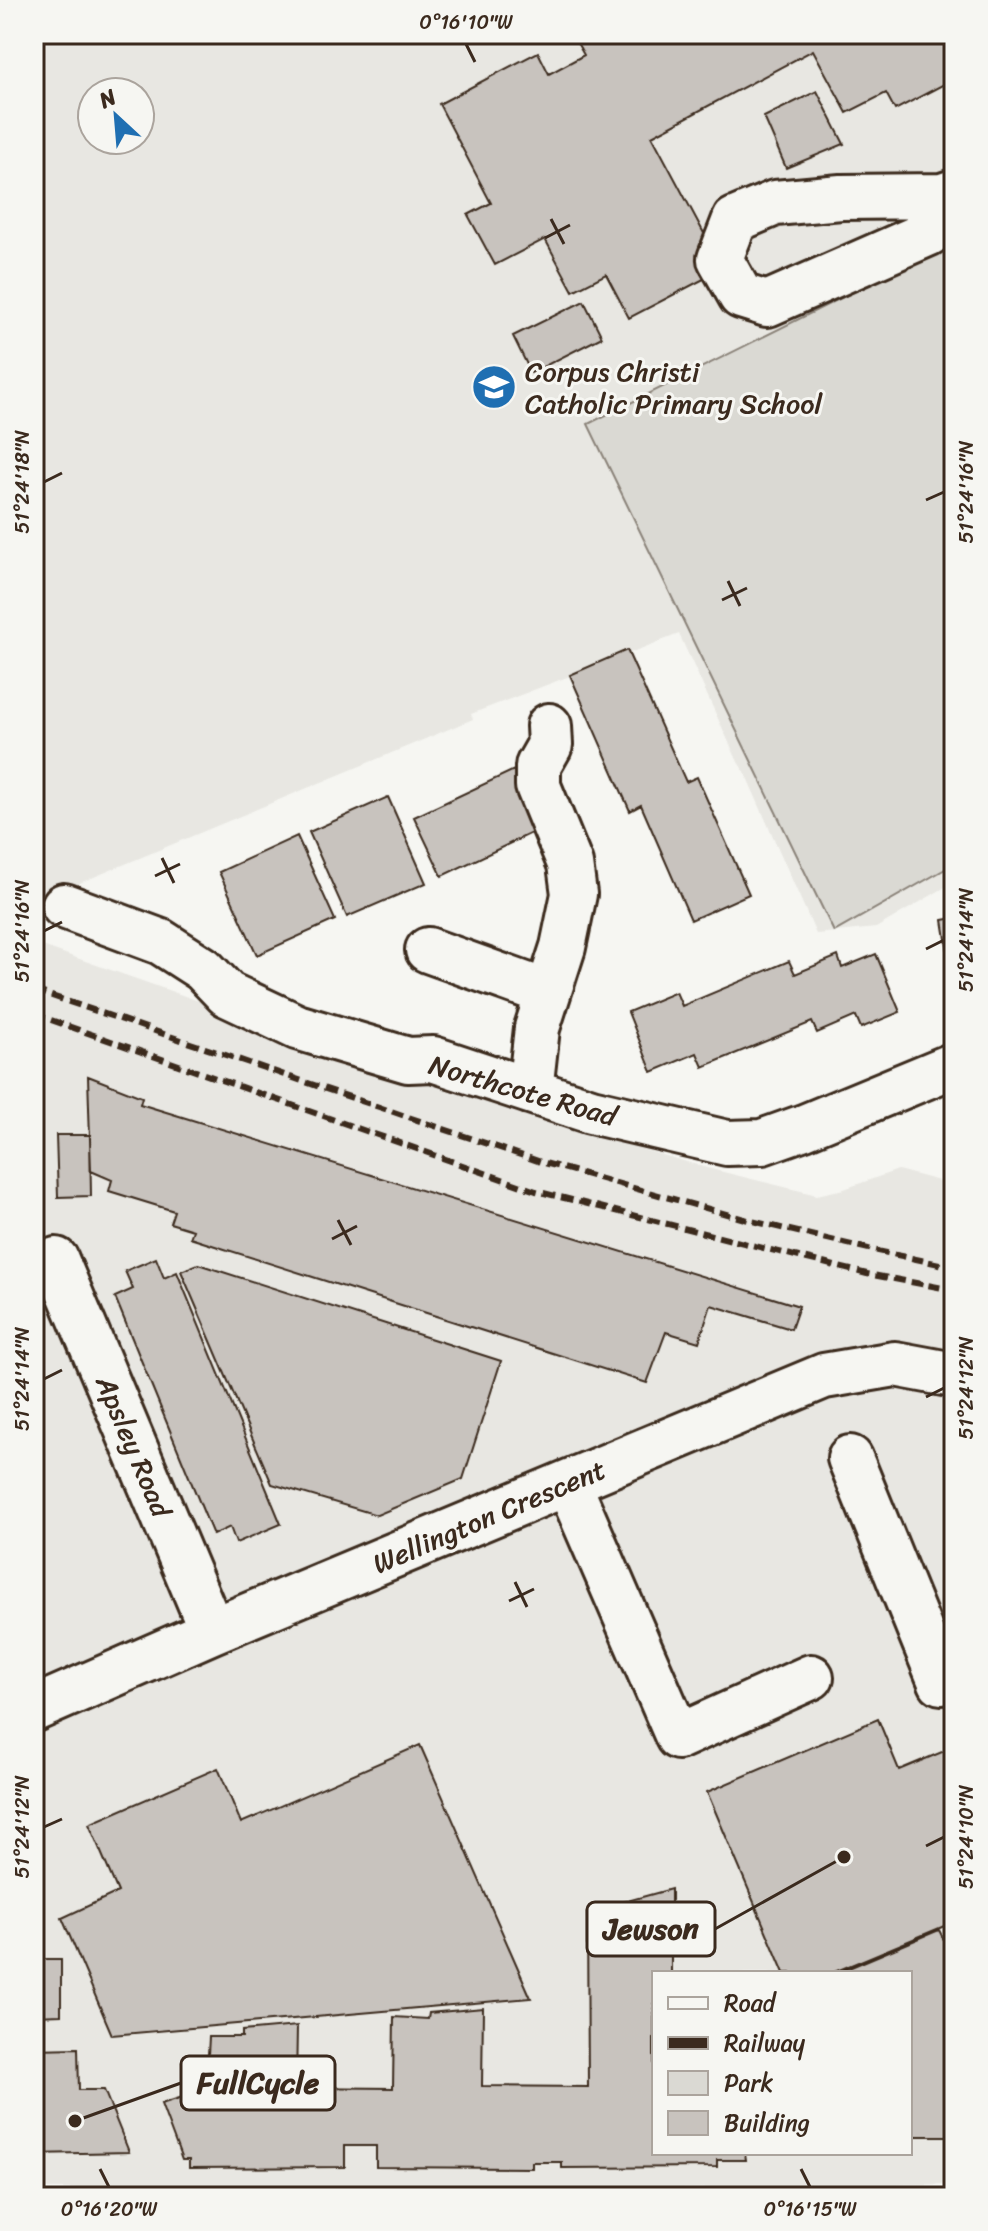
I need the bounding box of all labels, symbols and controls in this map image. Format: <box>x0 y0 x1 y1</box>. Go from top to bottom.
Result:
text: 0°16'10"W <box>419 5 513 40</box>
north arrow <box>76 76 156 156</box>
text: N <box>91 77 124 120</box>
place label: Corpus Christi Catholic Primary School <box>525 347 823 428</box>
school or university icon: Corpus Christi Catholic Primary School <box>470 363 518 411</box>
text: 51°24'18"N <box>5 430 40 534</box>
text: 51°24'16"N <box>949 440 984 543</box>
text: 51°24'16"N <box>5 879 40 982</box>
text: 51°24'14"N <box>949 888 984 992</box>
street label: Northcote Road <box>423 1040 625 1141</box>
text: 51°24'14"N <box>5 1327 40 1431</box>
text: 51°24'12"N <box>949 1336 984 1440</box>
street label: Apsley Road <box>81 1367 186 1527</box>
street label: Wellington Crescent <box>365 1445 614 1588</box>
text: 51°24'12"N <box>5 1775 40 1879</box>
text: 51°24'10"N <box>949 1785 984 1889</box>
callout: Jewson <box>587 1902 715 1956</box>
text: Jewson <box>601 1902 699 1956</box>
legend <box>652 1971 912 2155</box>
text: Road <box>724 1982 778 2024</box>
text: Railway <box>724 2022 806 2064</box>
callout: FullCycle <box>181 2056 335 2110</box>
text: FullCycle <box>196 2056 320 2110</box>
text: Park <box>724 2062 773 2104</box>
text: Building <box>724 2102 810 2144</box>
text: 0°16'20"W <box>61 2192 158 2227</box>
text: 0°16'15"W <box>763 2192 857 2227</box>

